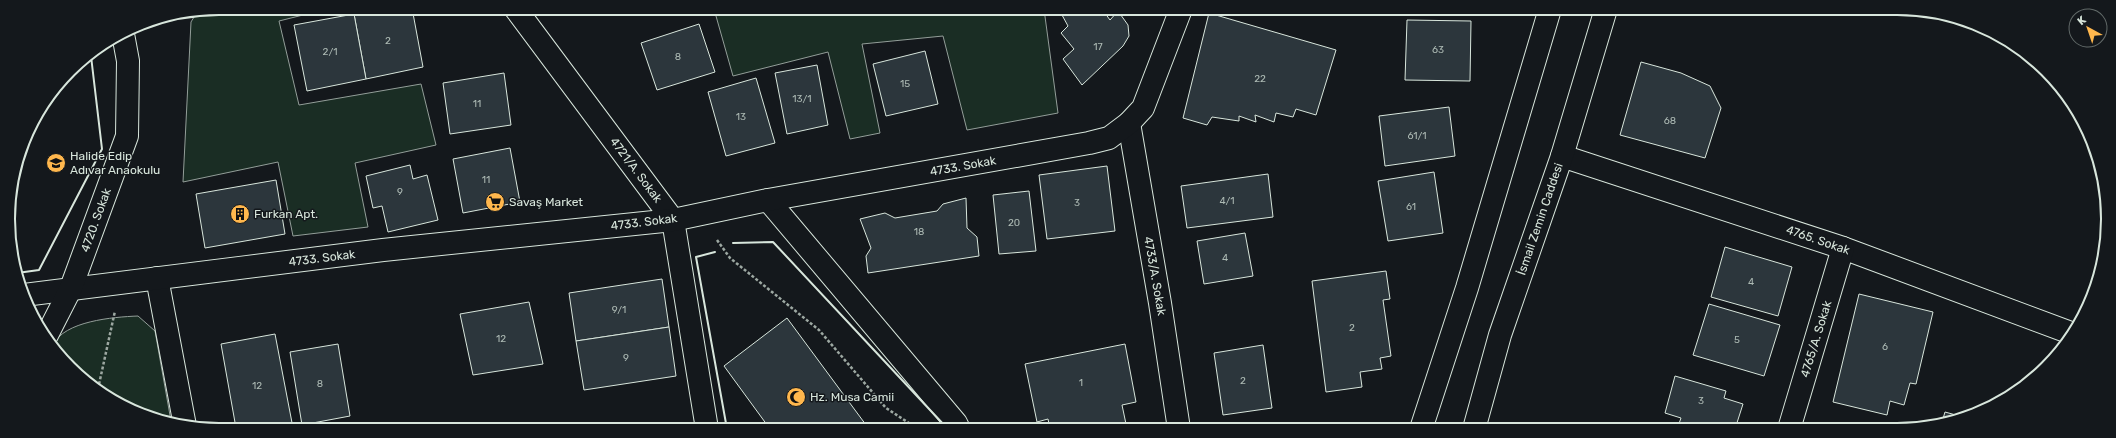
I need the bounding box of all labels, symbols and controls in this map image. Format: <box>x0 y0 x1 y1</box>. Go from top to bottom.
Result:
north arrow <box>2068 8 2108 48</box>
text: K <box>2075 13 2089 28</box>
house number: 2 <box>385 35 391 47</box>
house number: 17 <box>1093 41 1103 53</box>
house number: 63 <box>1432 44 1444 56</box>
house number: 2/1 <box>323 46 337 58</box>
house number: 8 <box>675 51 681 63</box>
house number: 22 <box>1254 73 1266 85</box>
house number: 15 <box>900 78 910 90</box>
house number: 13/1 <box>792 93 812 105</box>
house number: 11 <box>473 98 481 110</box>
house number: 13 <box>736 111 746 123</box>
house number: 68 <box>1664 115 1676 127</box>
house number: 61/1 <box>1407 130 1427 142</box>
street label: 4721/A. Sokak <box>607 135 665 206</box>
place label: Halide Edip Adıvar Anaokulu <box>70 149 160 177</box>
school or university icon: Halide Edip Adıvar Anaokulu <box>45 152 67 174</box>
street label: 4733. Sokak <box>929 153 998 179</box>
street label: İsmail Zemin Caddesi <box>1514 161 1566 277</box>
house number: 11 <box>482 174 490 186</box>
street label: 4720. Sokak <box>78 185 114 254</box>
house number: 9 <box>397 186 403 198</box>
supermarket icon: Savaş Market <box>484 191 506 213</box>
place label: Savaş Market <box>509 195 583 209</box>
house number: 4/1 <box>1219 195 1235 207</box>
house number: 3 <box>1074 197 1080 209</box>
house number: 61 <box>1406 201 1416 213</box>
building icon: Furkan Apt. <box>229 203 251 225</box>
place label: Furkan Apt. <box>254 207 318 221</box>
street label: 4733. Sokak <box>610 211 679 233</box>
house number: 20 <box>1008 217 1020 229</box>
street label: 4765. Sokak <box>1784 223 1852 258</box>
house number: 18 <box>914 226 924 238</box>
street label: 4733/A. Sokak <box>1141 235 1169 317</box>
street label: 4733. Sokak <box>288 247 357 269</box>
house number: 4 <box>1222 252 1228 264</box>
house number: 4 <box>1748 276 1754 288</box>
street label: 4765/A. Sokak <box>1798 298 1835 379</box>
house number: 9/1 <box>612 304 626 316</box>
house number: 2 <box>1349 322 1355 334</box>
house number: 12 <box>496 333 506 345</box>
house number: 5 <box>1734 334 1740 346</box>
house number: 6 <box>1882 341 1888 353</box>
house number: 9 <box>623 352 629 364</box>
house number: 2 <box>1240 375 1246 387</box>
house number: 1 <box>1079 377 1083 389</box>
house number: 8 <box>317 378 323 390</box>
house number: 12 <box>252 380 262 392</box>
mosque icon: Hz. Musa Camii <box>785 386 807 408</box>
place label: Hz. Musa Camii <box>810 390 894 404</box>
house number: 3 <box>1698 395 1704 407</box>

